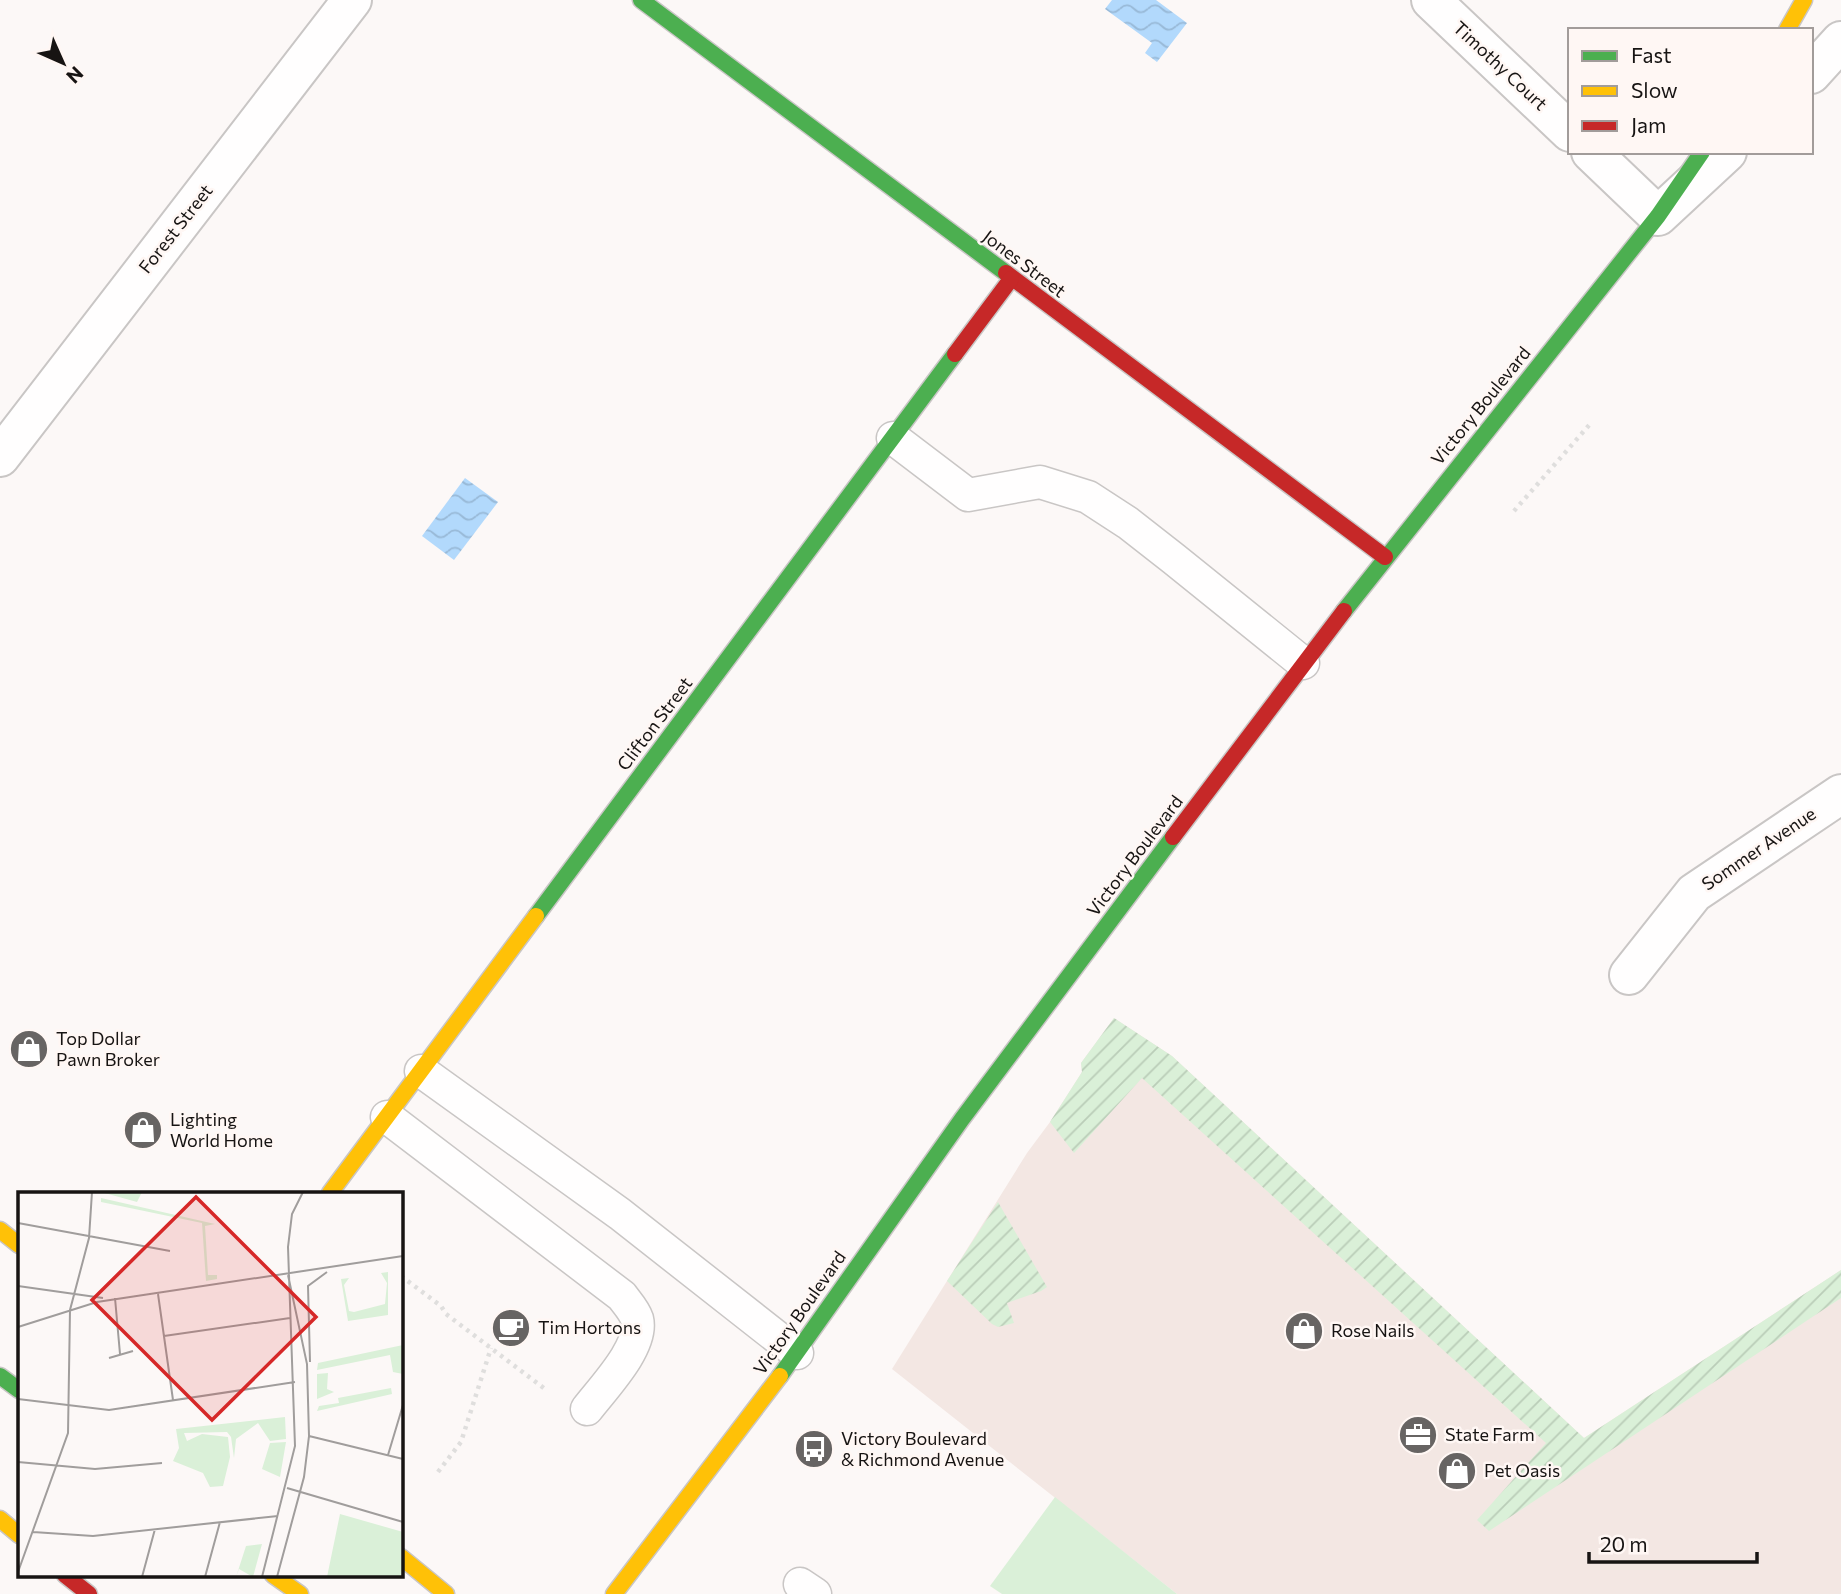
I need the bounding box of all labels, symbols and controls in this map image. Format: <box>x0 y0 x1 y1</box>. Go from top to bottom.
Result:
street label: Timothy Court <box>1449 16 1552 114</box>
north arrow <box>28 28 98 98</box>
legend <box>1568 28 1813 154</box>
text: Fast <box>1631 42 1672 67</box>
text: N <box>62 62 89 89</box>
text: Slow <box>1631 77 1678 102</box>
text: Jam <box>1631 112 1666 137</box>
street label: Forest Street <box>134 179 217 277</box>
street label: Jones Street <box>979 225 1070 302</box>
street label: Victory Boulevard <box>1426 342 1535 469</box>
street label: Clifton Street <box>612 672 696 774</box>
street label: Victory Boulevard <box>1082 791 1187 920</box>
street label: Sommer Avenue <box>1697 802 1820 894</box>
place label: Top Dollar Pawn Broker <box>56 1027 160 1070</box>
shop icon: Top Dollar Pawn Broker <box>8 1028 50 1070</box>
place label: Lighting World Home <box>170 1108 273 1151</box>
shop icon: Lighting World Home <box>122 1109 164 1151</box>
inset map <box>18 1192 402 1576</box>
street label: Victory Boulevard <box>748 1246 850 1378</box>
cafe icon: Tim Hortons <box>490 1307 532 1349</box>
shop icon: Rose Nails <box>1283 1310 1325 1352</box>
place label: Tim Hortons <box>538 1316 641 1338</box>
place label: Rose Nails <box>1331 1319 1415 1341</box>
office icon: State Farm <box>1397 1414 1439 1456</box>
place label: State Farm <box>1445 1423 1535 1445</box>
place label: Victory Boulevard & Richmond Avenue <box>841 1427 1004 1470</box>
bus stop icon: Victory Boulevard & Richmond Avenue <box>793 1428 835 1470</box>
shop icon: Pet Oasis <box>1436 1450 1478 1492</box>
place label: Pet Oasis <box>1484 1459 1560 1481</box>
scale bar <box>1589 1520 1757 1564</box>
text: 20 m <box>1600 1531 1648 1556</box>

